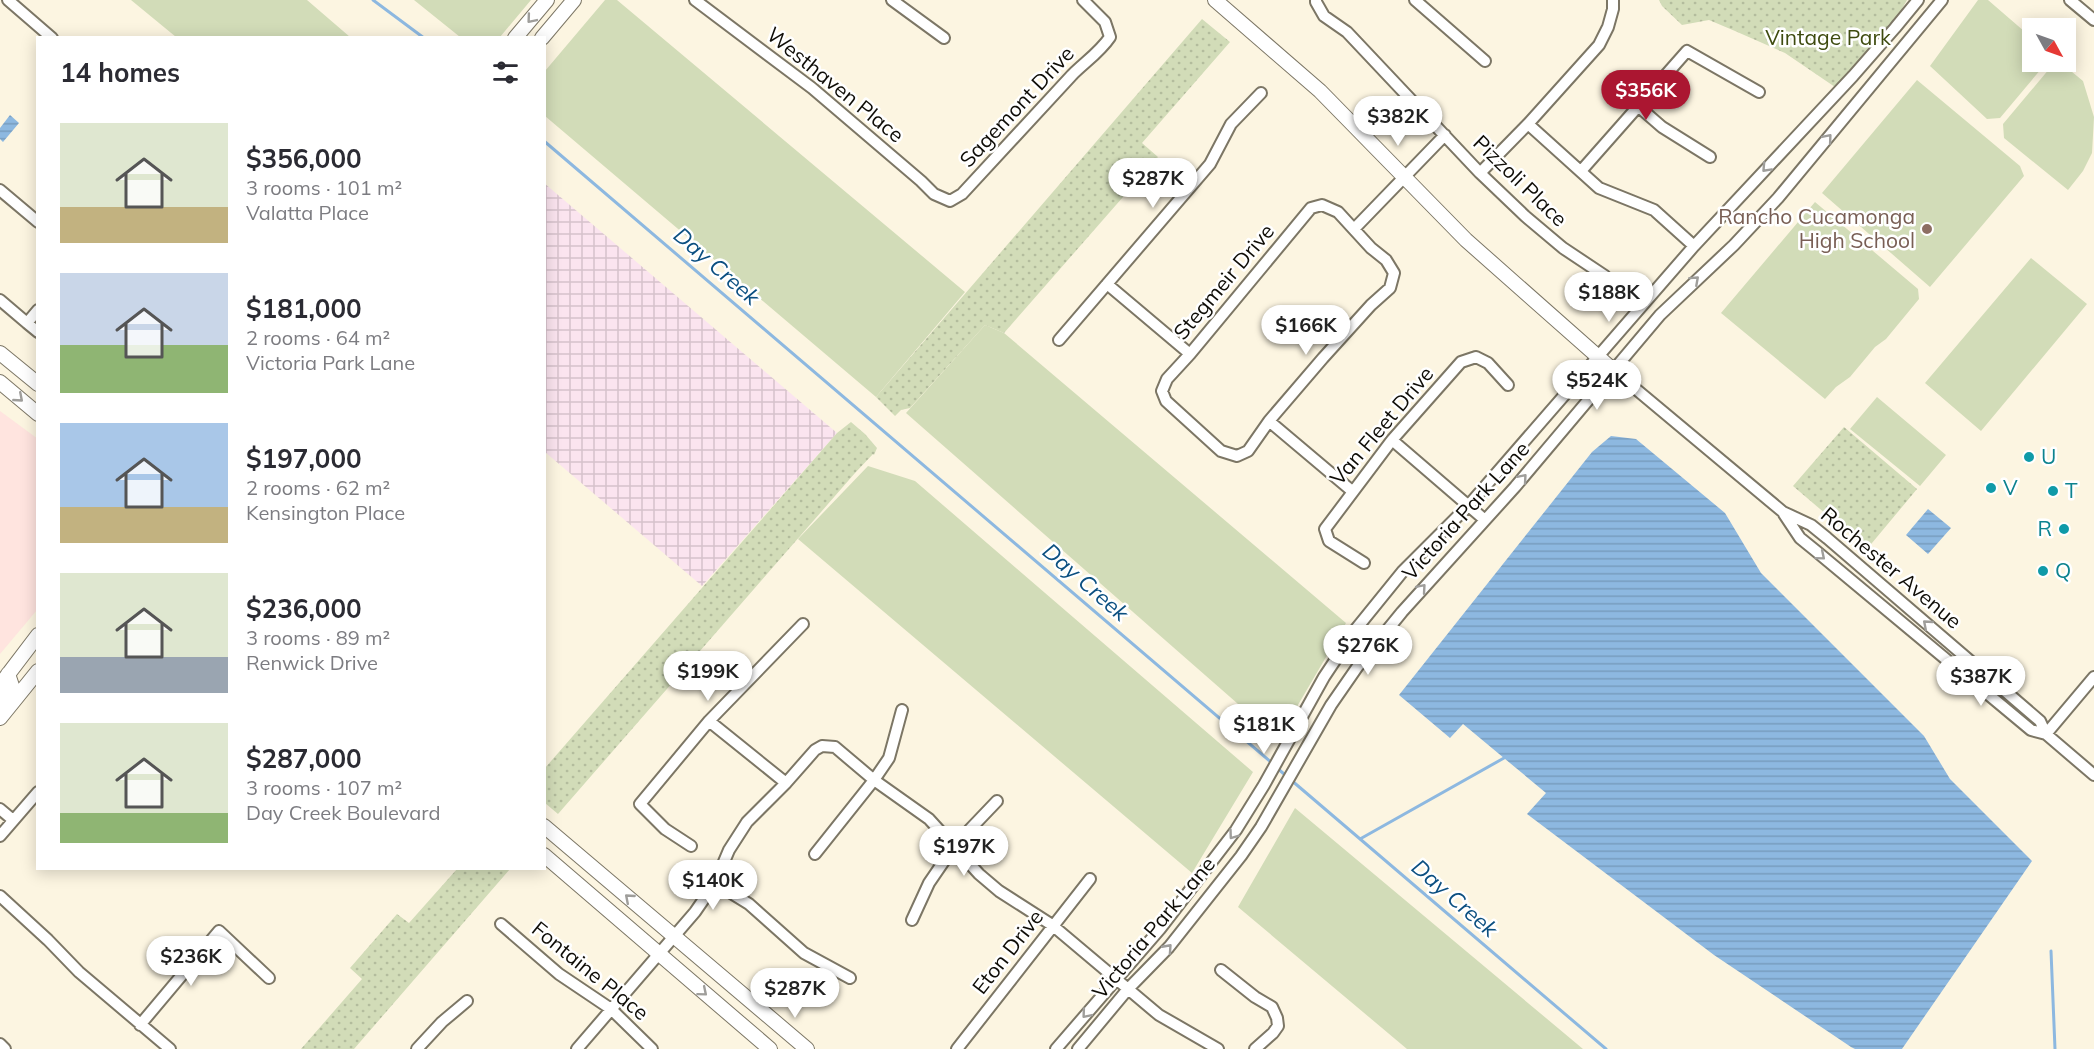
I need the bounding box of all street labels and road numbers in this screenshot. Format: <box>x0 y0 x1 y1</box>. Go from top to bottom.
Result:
street label: Westhaven Place <box>762 21 910 148</box>
street label: Sagemont Drive <box>954 40 1079 172</box>
street label: Pizzoli Place <box>1468 129 1573 232</box>
street label: Stegmeir Drive <box>1167 218 1279 345</box>
street label: Van Fleet Drive <box>1324 361 1438 490</box>
street label: Victoria Park Lane <box>1396 436 1534 585</box>
street label: Rochester Avenue <box>1816 501 1967 634</box>
street label: Victoria Park Lane <box>1086 851 1220 1004</box>
street label: Eton Drive <box>966 904 1048 999</box>
street label: Fontaine Place <box>527 915 654 1025</box>

